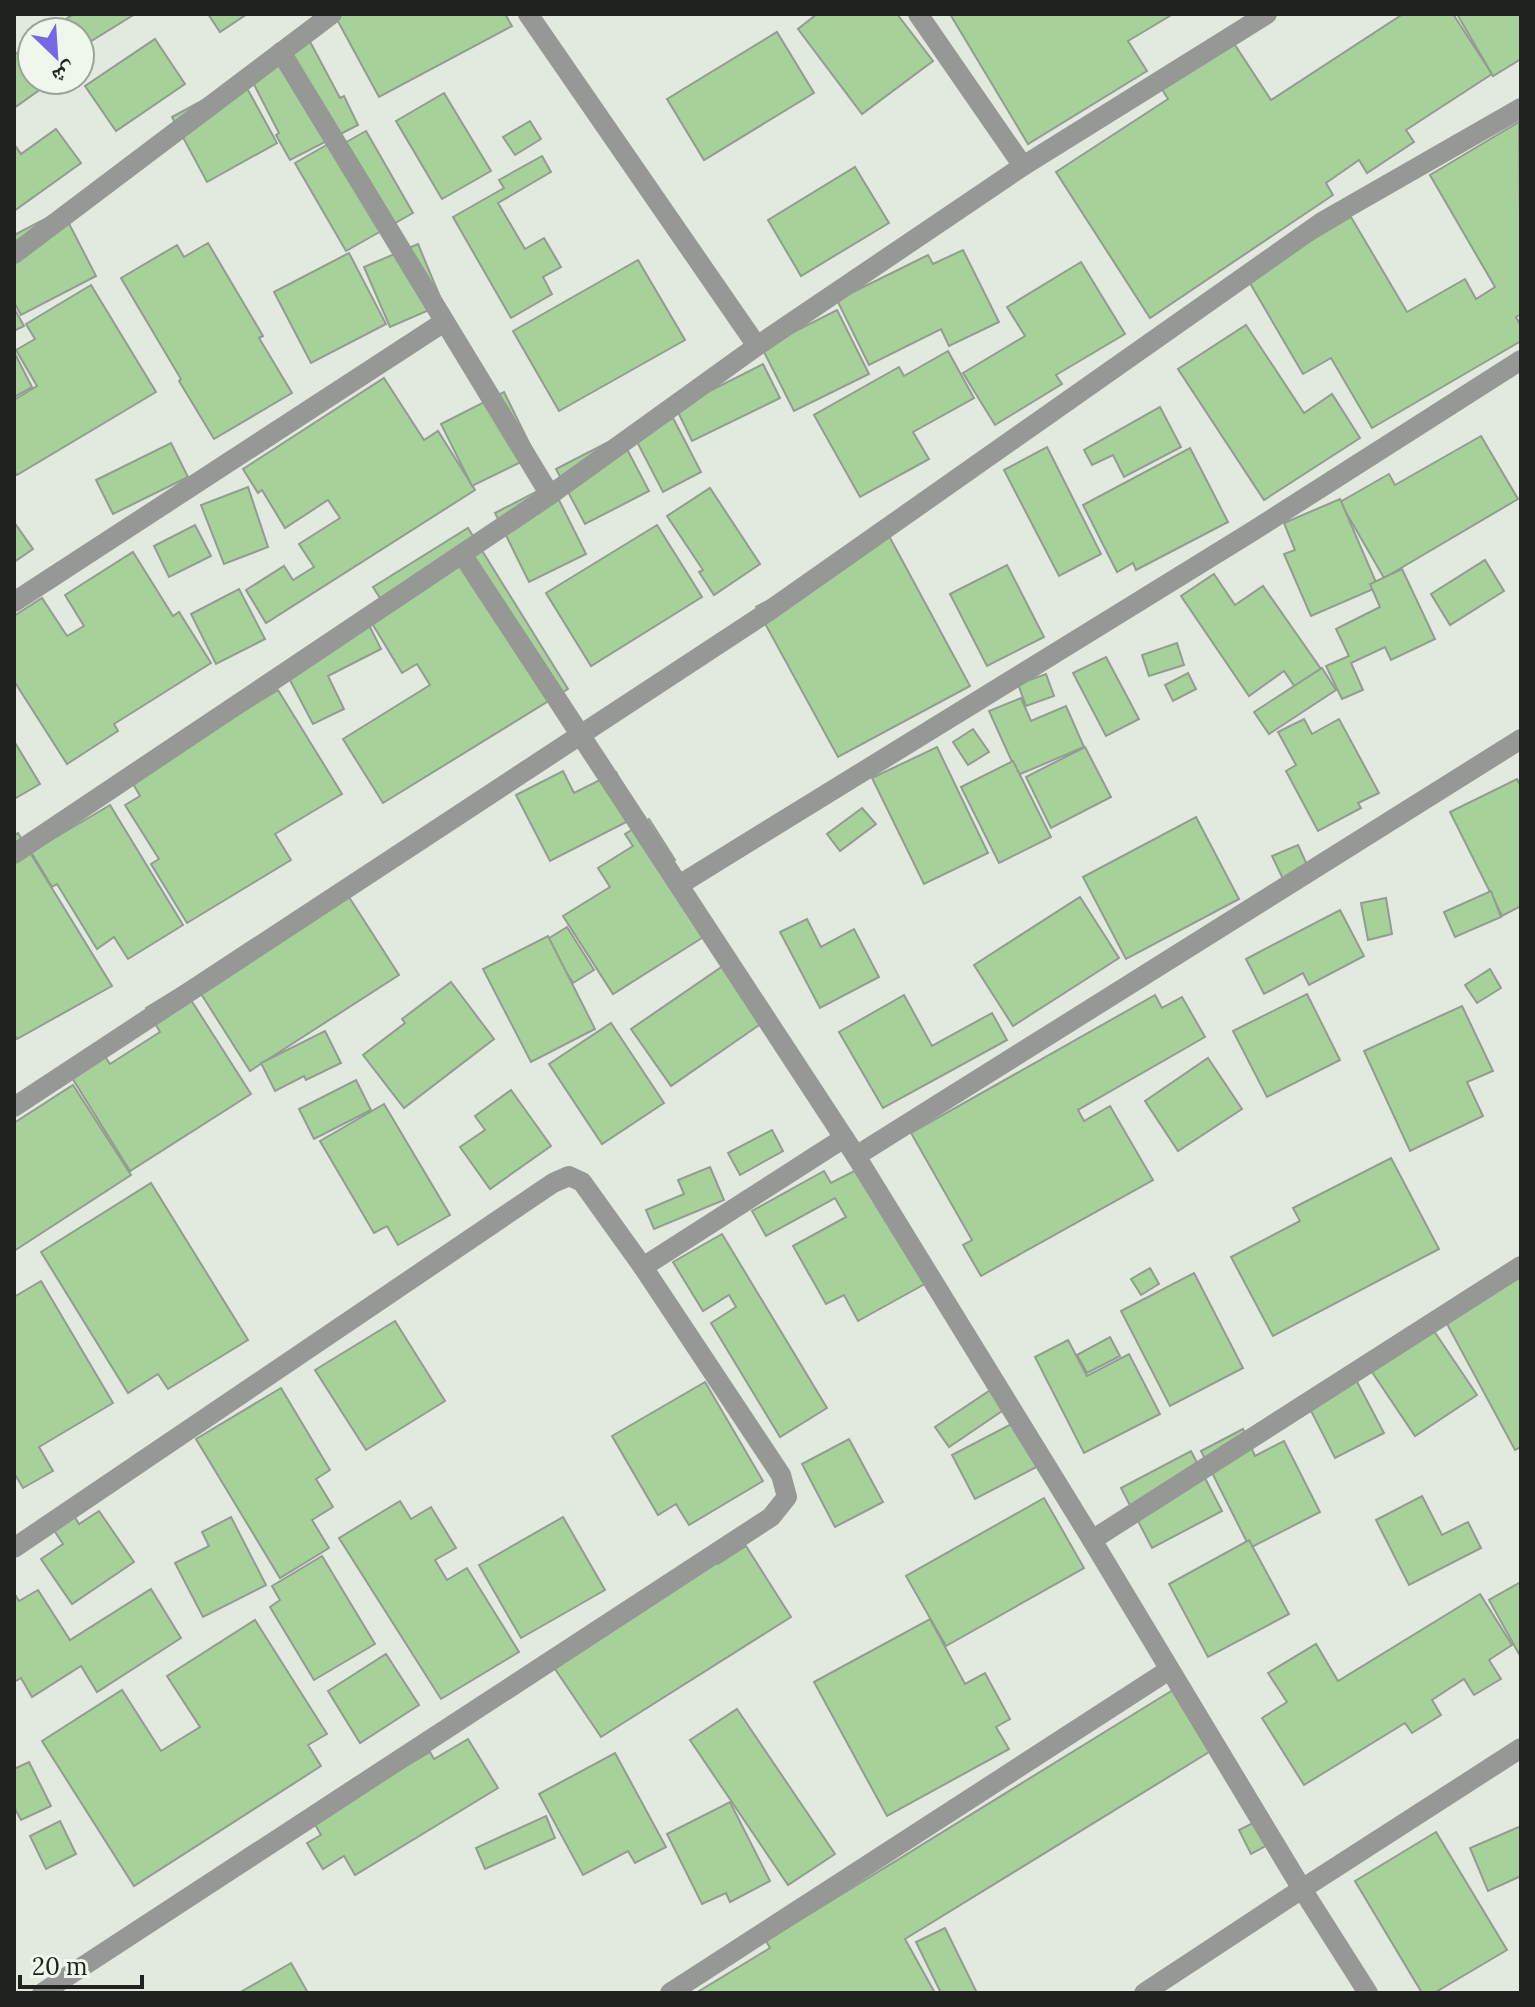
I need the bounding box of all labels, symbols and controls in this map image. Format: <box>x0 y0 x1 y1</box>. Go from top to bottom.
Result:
north arrow <box>16 16 96 96</box>
text: ش <box>48 57 81 92</box>
scale bar <box>20 1939 142 1989</box>
text: 20 m <box>32 1951 88 1982</box>

